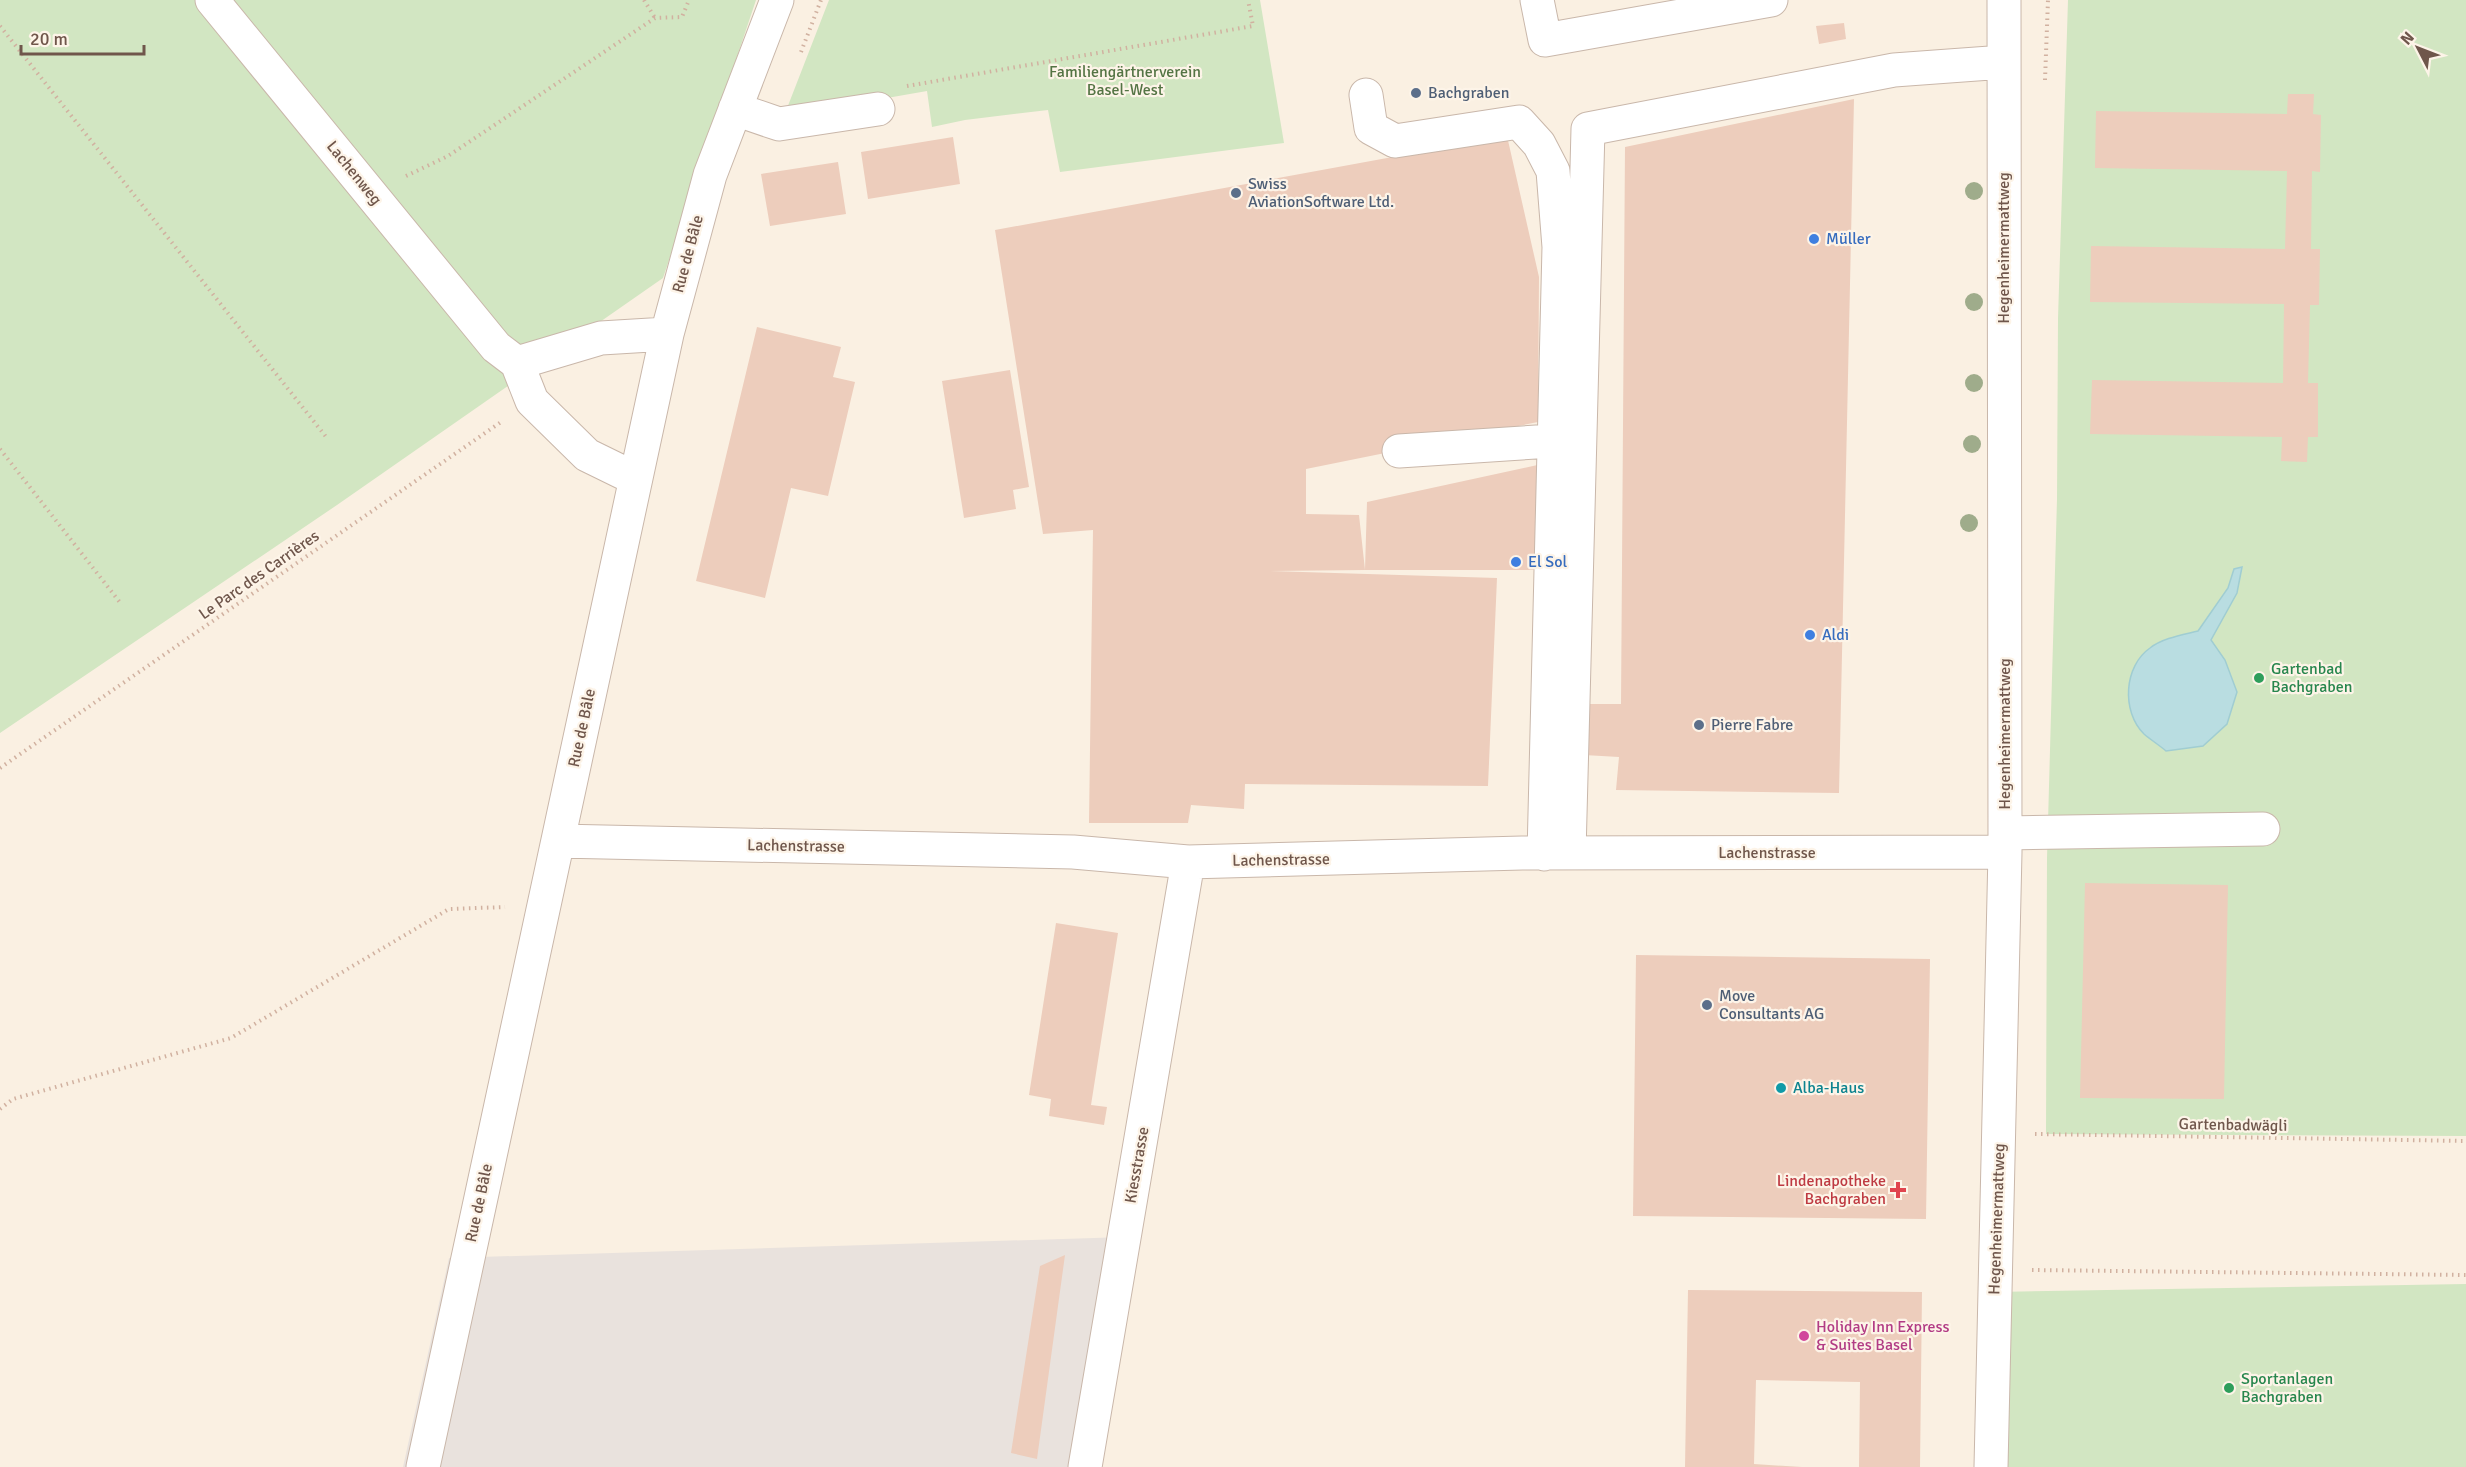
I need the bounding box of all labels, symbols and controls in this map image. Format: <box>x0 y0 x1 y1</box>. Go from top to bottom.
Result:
scale bar <box>21 18 144 56</box>
north arrow <box>2388 18 2448 78</box>
text: 20 m <box>30 28 68 50</box>
text: N <box>2396 28 2419 49</box>
park label: Familiengärtnerverein Basel-West <box>1049 62 1201 100</box>
place label: Bachgraben <box>1428 83 1510 103</box>
marker: Bachgraben <box>1409 86 1423 100</box>
street label: Lachenweg <box>322 137 386 209</box>
street label: Hegenheimermattweg <box>1994 172 2014 324</box>
place label: Swiss AviationSoftware Ltd. <box>1248 174 1394 212</box>
marker: Swiss AviationSoftware Ltd. <box>1229 186 1243 200</box>
street label: Rue de Bâle <box>668 213 708 295</box>
place label: Müller <box>1826 229 1871 249</box>
marker: Müller <box>1807 232 1821 246</box>
street label: Le Parc des Carrières <box>195 526 323 624</box>
place label: El Sol <box>1528 552 1567 572</box>
marker: El Sol <box>1509 555 1523 569</box>
place label: Aldi <box>1822 625 1849 645</box>
marker: Aldi <box>1803 628 1817 642</box>
street label: Hegenheimermattweg <box>1995 658 2015 810</box>
place label: Gartenbad Bachgraben <box>2271 659 2353 697</box>
marker: Gartenbad Bachgraben <box>2252 671 2266 685</box>
street label: Rue de Bâle <box>564 687 600 769</box>
place label: Pierre Fabre <box>1711 715 1793 735</box>
marker: Pierre Fabre <box>1692 718 1706 732</box>
street label: Lachenstrasse <box>747 835 845 857</box>
street label: Lachenstrasse <box>1718 843 1816 863</box>
street label: Lachenstrasse <box>1232 849 1330 871</box>
place label: Move Consultants AG <box>1719 986 1824 1024</box>
marker: Move Consultants AG <box>1700 998 1714 1012</box>
place label: Alba-Haus <box>1793 1078 1864 1098</box>
marker: Alba-Haus <box>1774 1081 1788 1095</box>
street label: Gartenbadwägli <box>2179 1114 2287 1136</box>
street label: Kiesstrasse <box>1120 1125 1154 1205</box>
street label: Hegenheimermattweg <box>1984 1143 2010 1295</box>
street label: Rue de Bâle <box>461 1162 497 1244</box>
place label: Lindenapotheke Bachgraben <box>1777 1171 1886 1209</box>
marker: Lindenapotheke Bachgraben <box>1891 1183 1905 1197</box>
place label: Holiday Inn Express & Suites Basel <box>1816 1317 1950 1355</box>
marker: Holiday Inn Express & Suites Basel <box>1797 1329 1811 1343</box>
place label: Sportanlagen Bachgraben <box>2241 1369 2333 1407</box>
marker: Sportanlagen Bachgraben <box>2222 1381 2236 1395</box>

